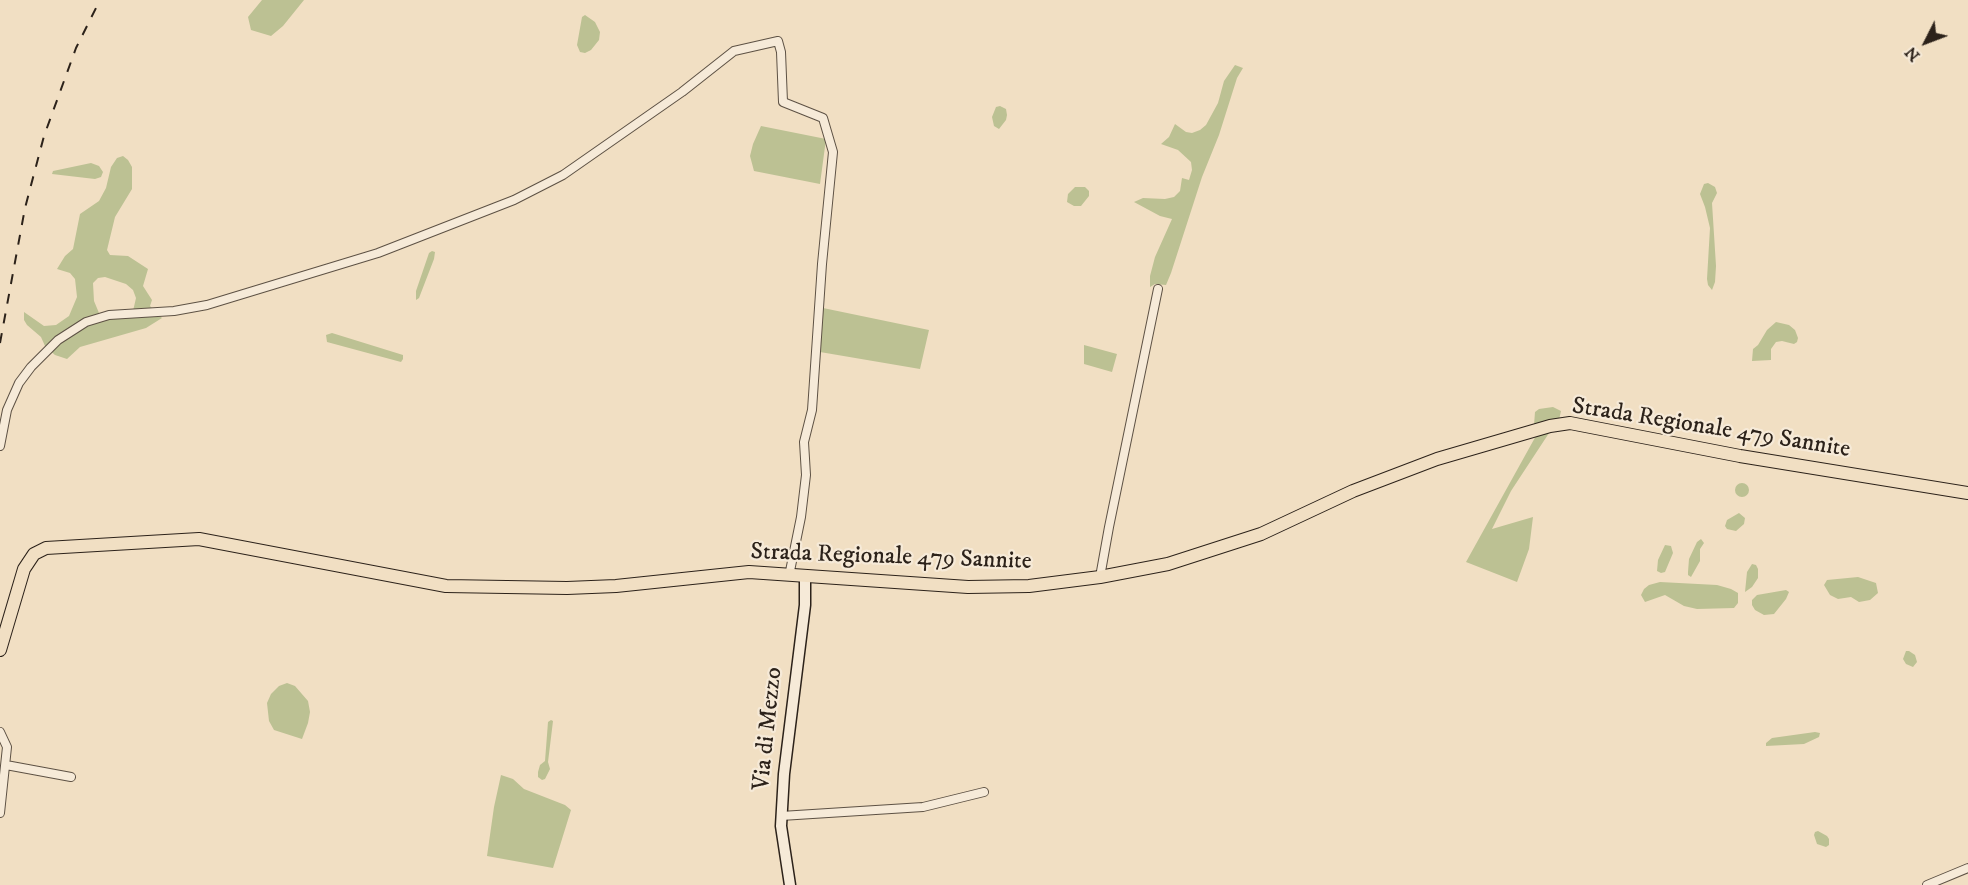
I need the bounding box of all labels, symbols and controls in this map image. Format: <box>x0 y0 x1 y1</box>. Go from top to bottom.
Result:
north arrow <box>1896 12 1956 72</box>
text: N <box>1901 42 1924 66</box>
street label: Strada Regionale 479 Sannite <box>1570 393 1852 465</box>
street label: Strada Regionale 479 Sannite <box>750 539 1032 577</box>
street label: Via di Mezzo <box>748 666 790 792</box>

